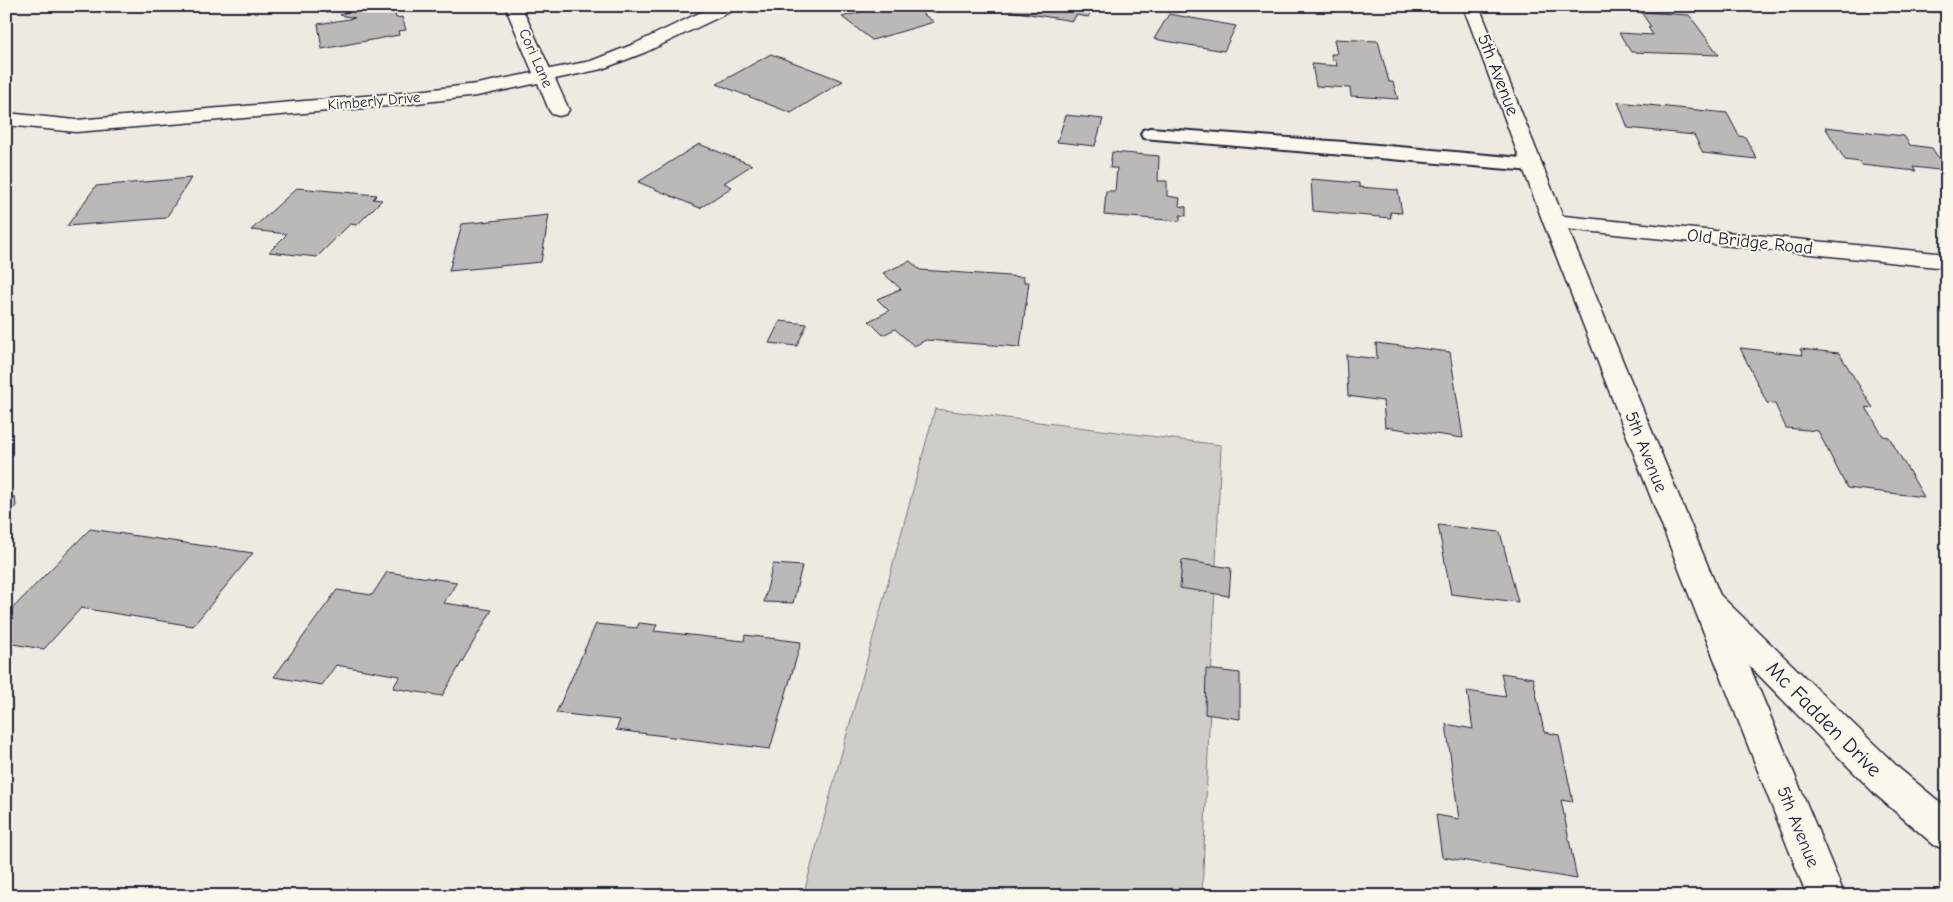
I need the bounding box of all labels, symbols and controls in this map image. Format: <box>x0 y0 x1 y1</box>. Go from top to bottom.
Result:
street label: Cori Lane <box>515 26 557 91</box>
street label: 5th Avenue <box>1473 31 1523 119</box>
street label: Kimberly Drive <box>327 88 422 114</box>
street label: Old Bridge Road <box>1686 225 1814 259</box>
street label: 5th Avenue <box>1620 408 1672 496</box>
street label: Mc Fadden Drive <box>1761 656 1887 782</box>
street label: 5th Avenue <box>1772 783 1824 871</box>

